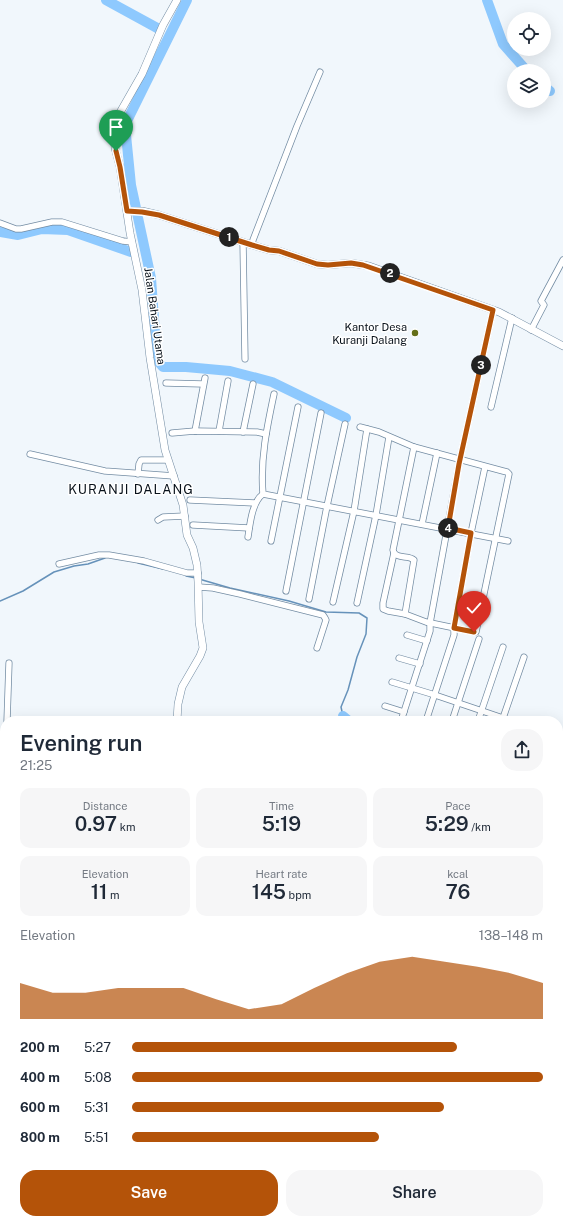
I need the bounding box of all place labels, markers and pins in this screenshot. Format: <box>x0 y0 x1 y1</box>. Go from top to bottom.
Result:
pin <box>99 110 133 151</box>
pin: 1 <box>219 227 239 247</box>
pin: 2 <box>380 263 400 283</box>
place label: Kantor Desa Kuranji Dalang <box>332 321 407 346</box>
marker: Kantor Desa Kuranji Dalang <box>410 328 420 338</box>
pin: 3 <box>471 355 491 375</box>
pin: 4 <box>438 518 458 538</box>
pin <box>457 591 491 632</box>

